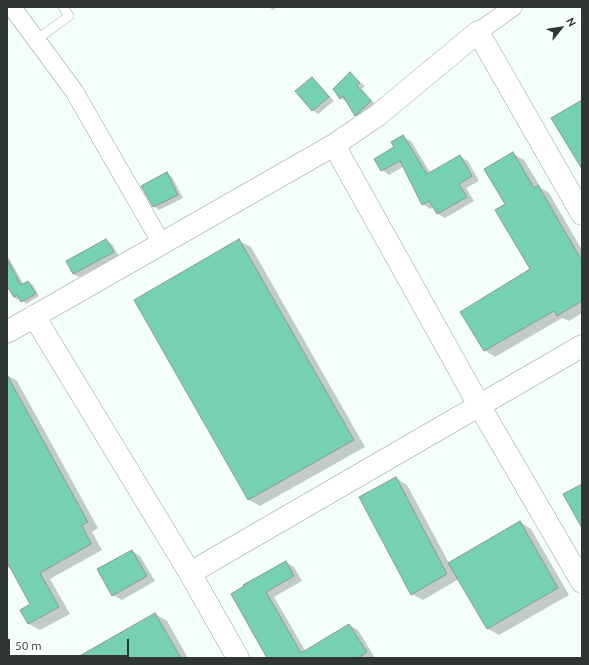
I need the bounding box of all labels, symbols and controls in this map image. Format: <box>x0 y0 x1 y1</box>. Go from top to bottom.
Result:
north arrow <box>541 8 581 48</box>
text: N <box>564 15 579 29</box>
scale bar <box>10 631 131 657</box>
text: 50 m <box>15 639 42 652</box>

